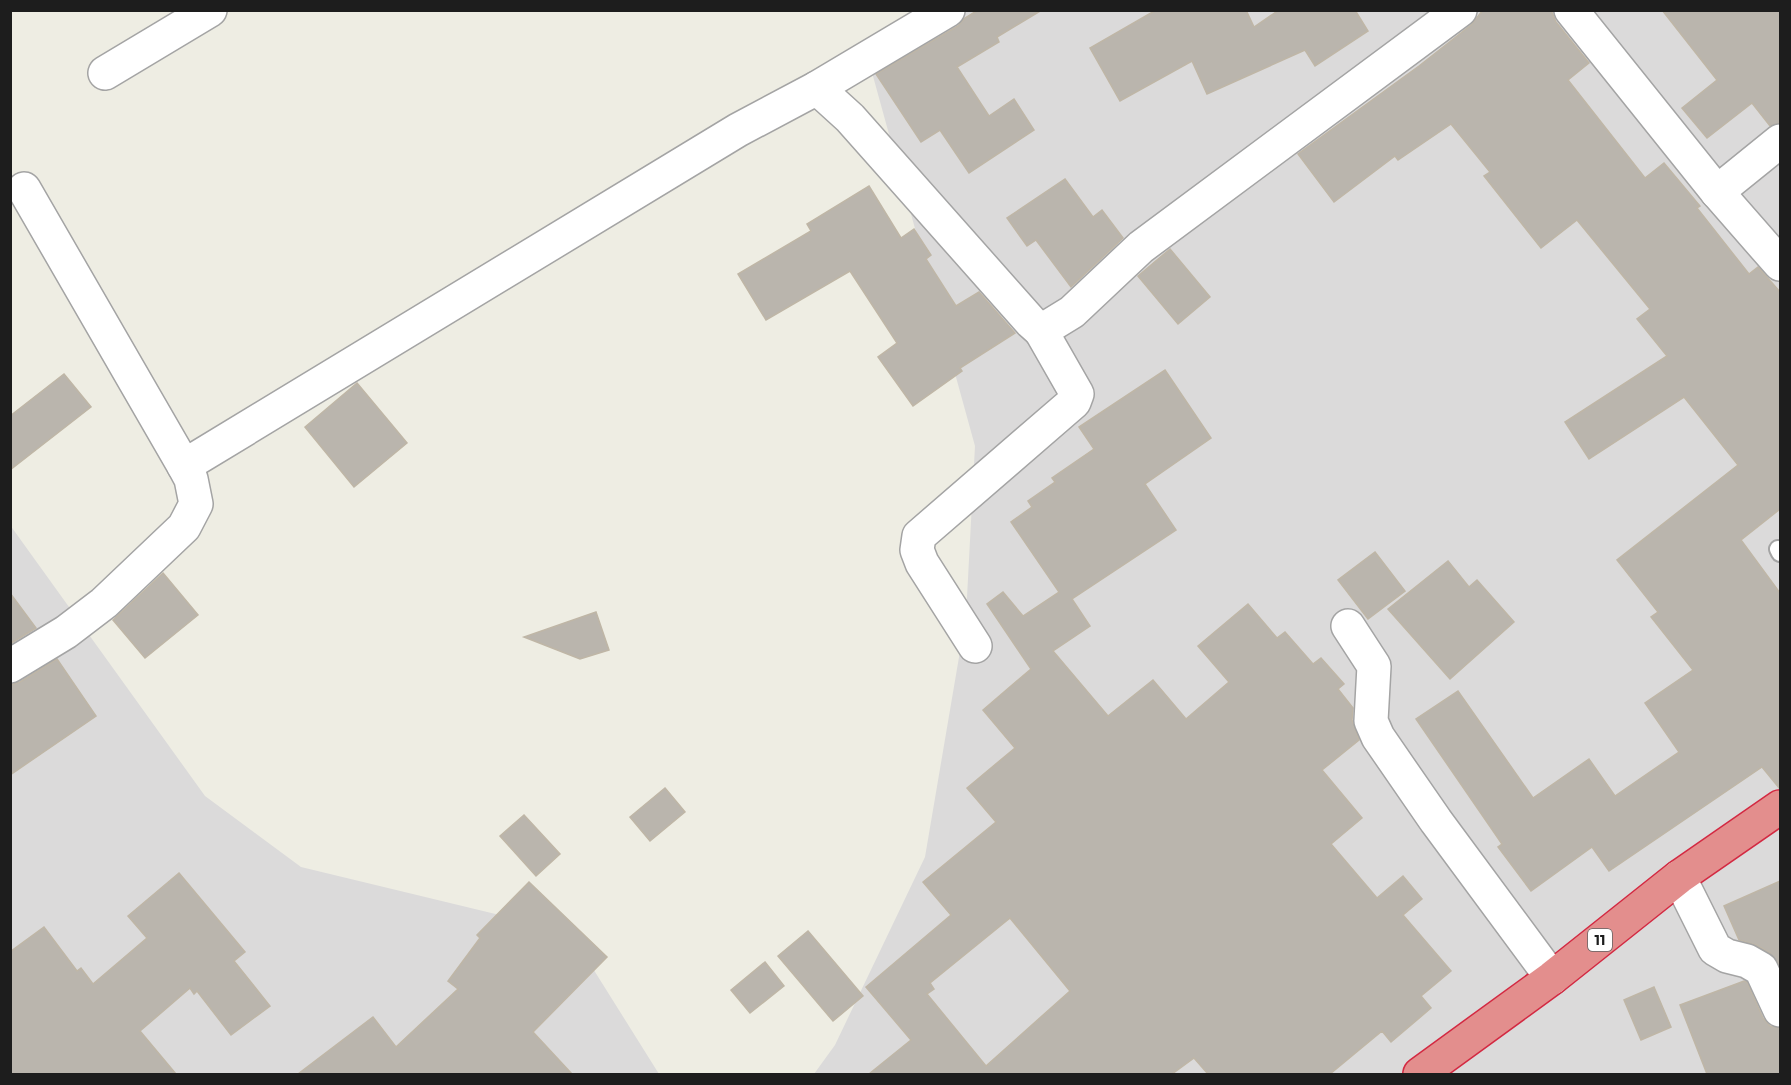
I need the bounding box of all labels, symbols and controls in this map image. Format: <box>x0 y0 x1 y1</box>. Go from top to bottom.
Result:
road number: 11 <box>1588 929 1612 951</box>

